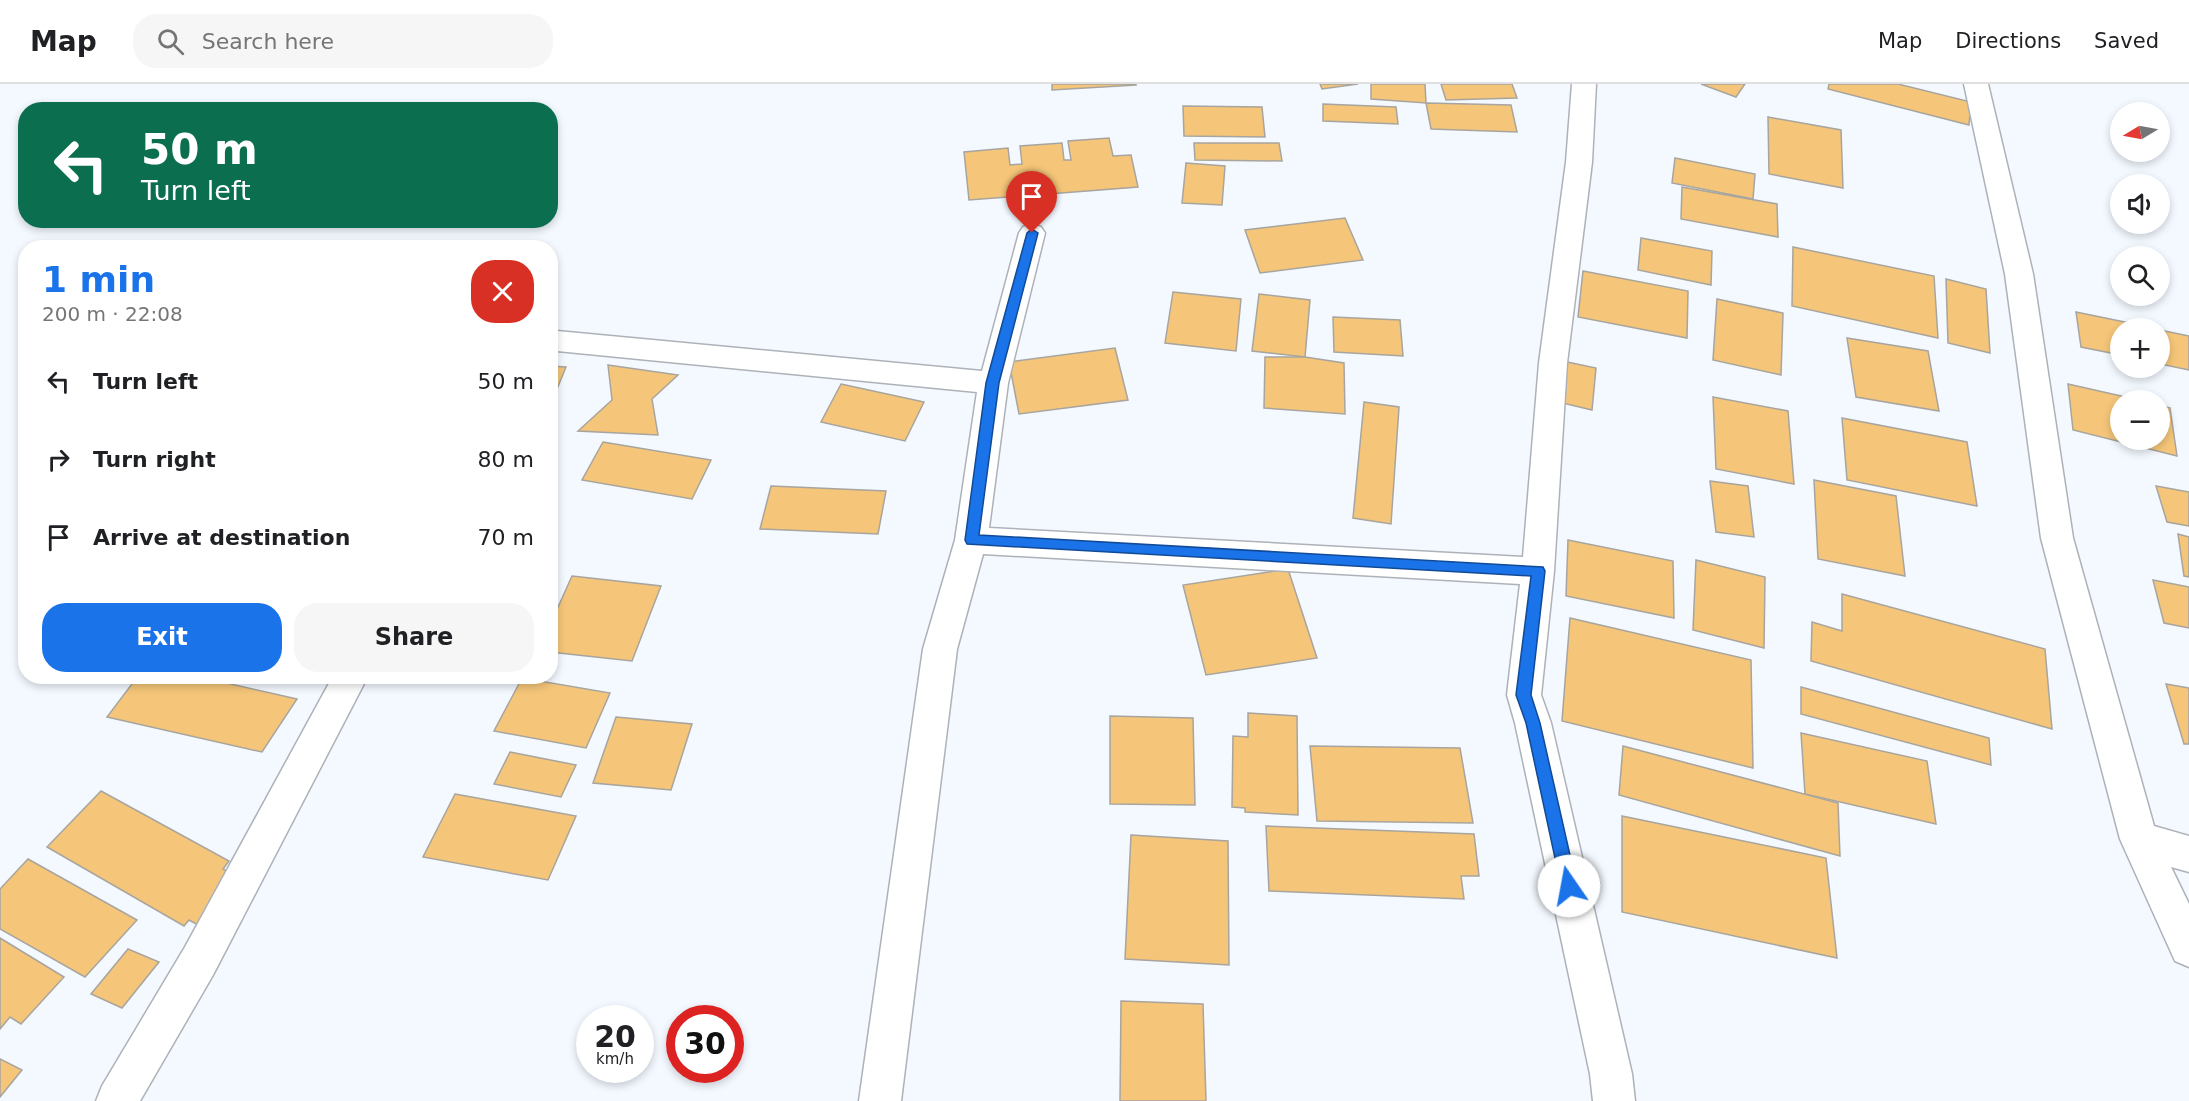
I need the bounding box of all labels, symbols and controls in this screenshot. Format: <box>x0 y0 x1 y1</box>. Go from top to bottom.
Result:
search box <box>133 14 553 68</box>
text: Map <box>30 25 97 58</box>
icon: search <box>154 25 187 58</box>
text: Search here <box>202 29 334 54</box>
text: Map <box>1878 29 1922 53</box>
text: Directions <box>1955 29 2061 53</box>
text: Saved <box>2094 29 2159 53</box>
north arrow <box>2110 102 2170 162</box>
map controls <box>2110 102 2170 450</box>
text: 50 m <box>141 125 258 174</box>
icon: left <box>42 126 120 204</box>
pin <box>1006 171 1057 233</box>
button: sound <box>2110 174 2170 234</box>
text: Turn left <box>141 175 251 206</box>
icon: arrive <box>1015 180 1048 213</box>
button: search <box>2110 246 2170 306</box>
text: 1 min <box>42 259 155 300</box>
button: close <box>471 260 534 323</box>
text: 200 m · 22:08 <box>42 302 183 326</box>
button: + <box>2110 318 2170 378</box>
icon: left <box>42 365 75 398</box>
text: Turn left <box>93 369 198 394</box>
text: 50 m <box>478 369 534 394</box>
button: − <box>2110 390 2170 450</box>
icon: right <box>42 443 75 476</box>
text: Turn right <box>93 447 216 472</box>
text: 80 m <box>478 447 534 472</box>
icon: arrive <box>42 521 75 554</box>
text: Arrive at destination <box>93 525 350 550</box>
text: 70 m <box>478 525 534 550</box>
button: Exit <box>42 603 282 672</box>
button: Share <box>294 603 534 672</box>
position arrow <box>1537 854 1601 918</box>
speed limit sign: 30 <box>666 1005 744 1083</box>
text: 20 <box>594 1019 636 1054</box>
text: km/h <box>596 1050 634 1068</box>

